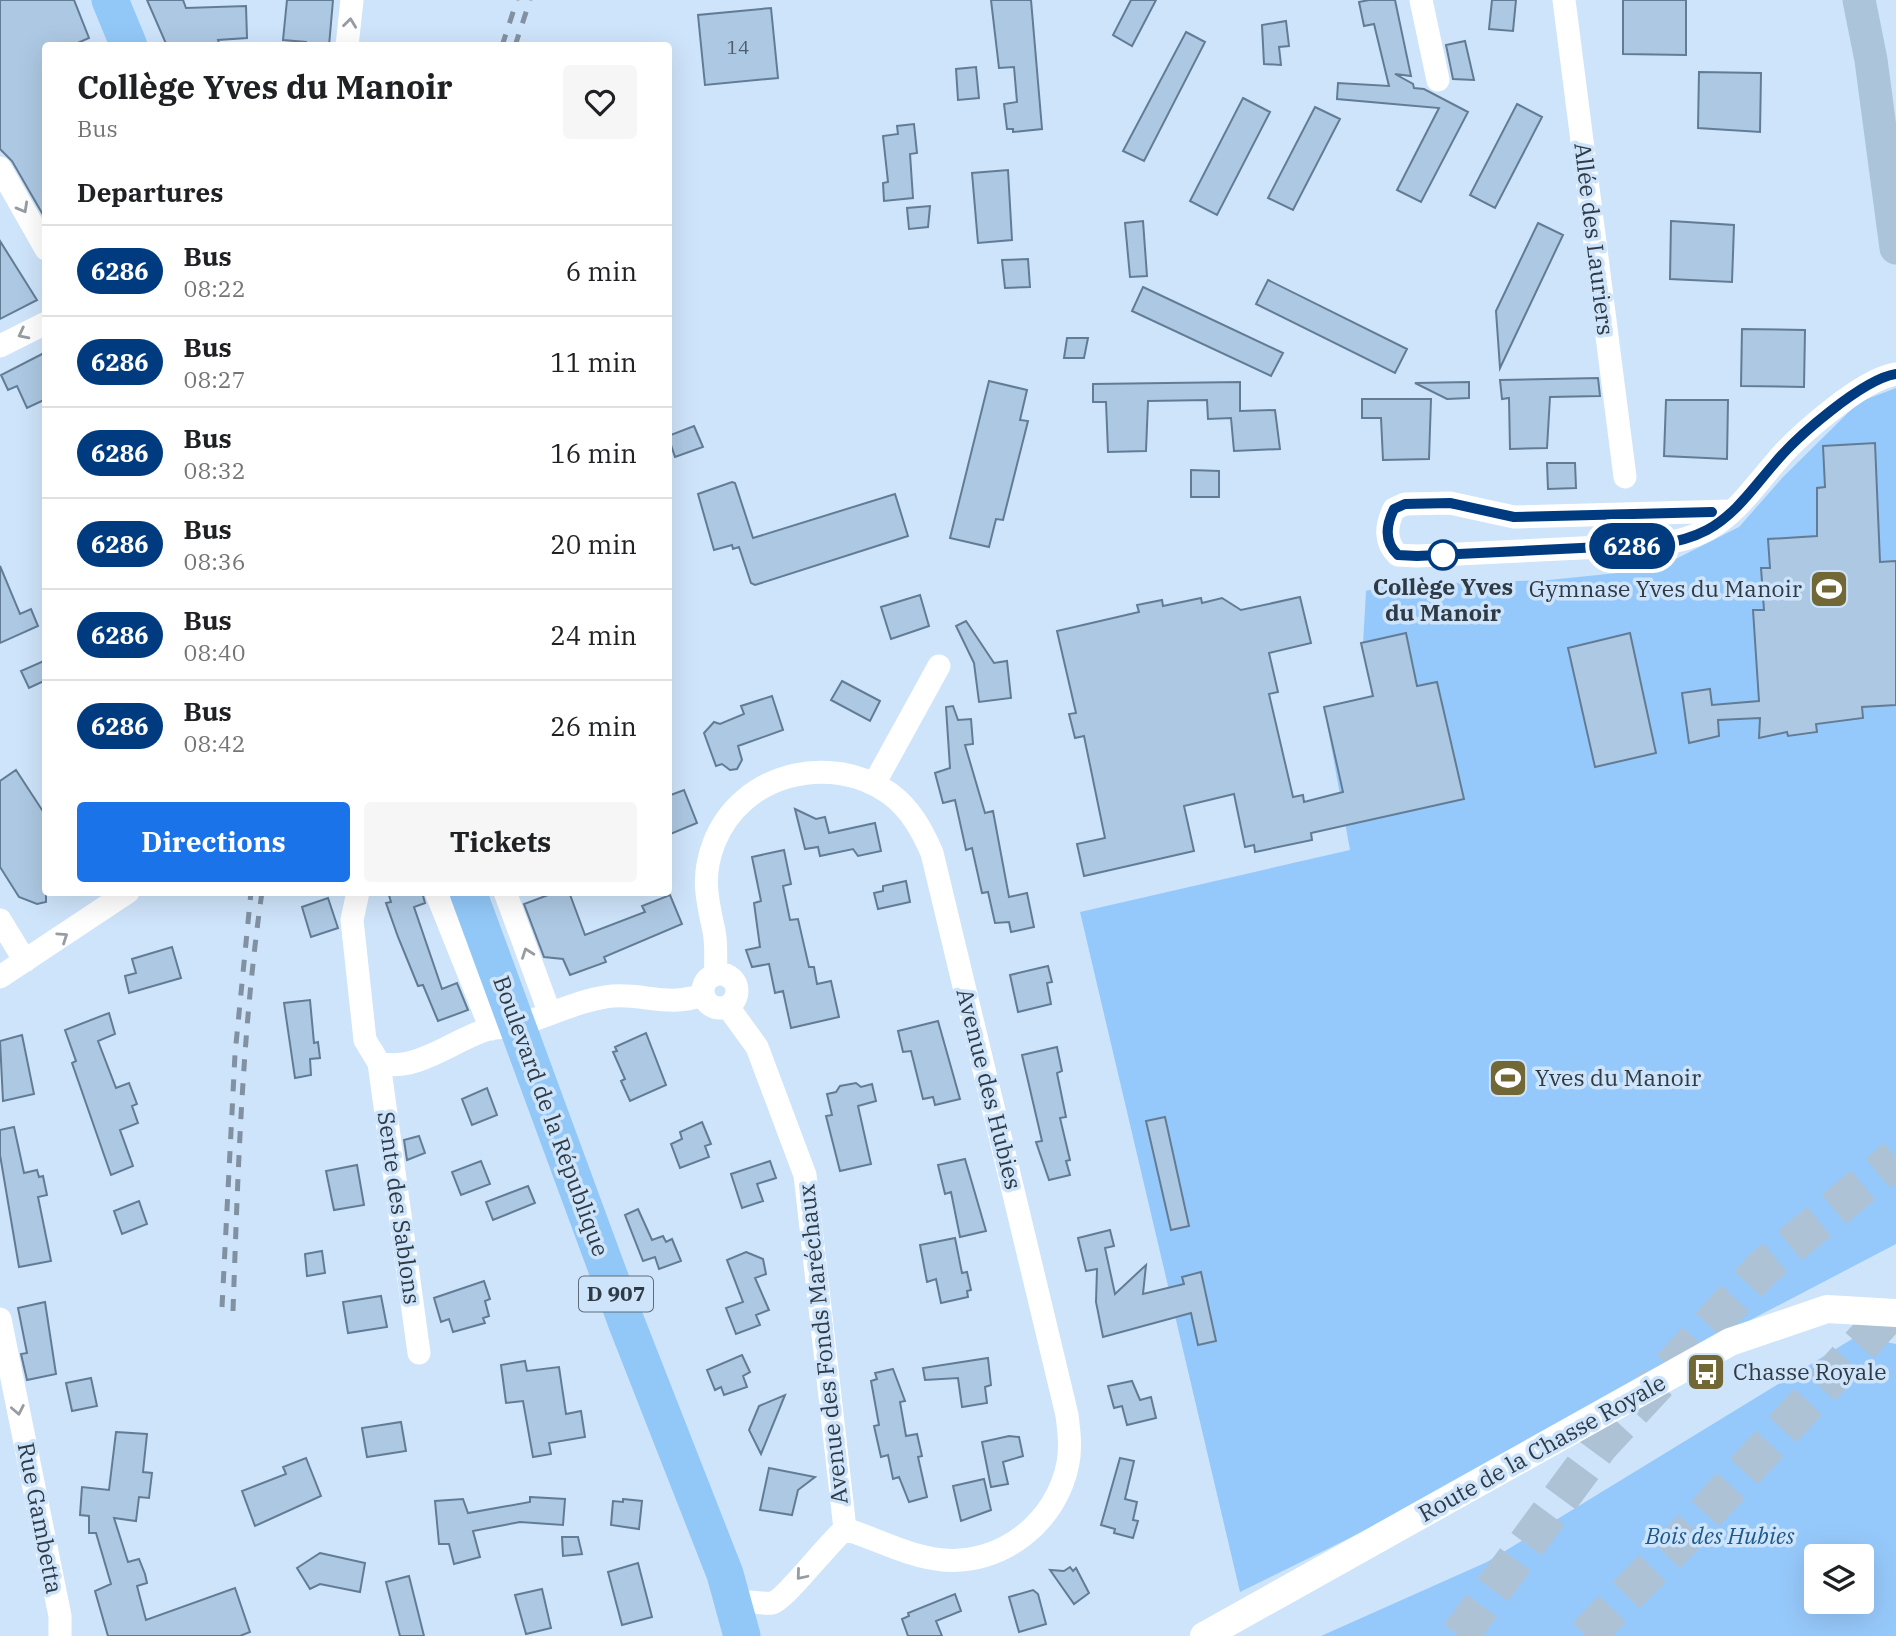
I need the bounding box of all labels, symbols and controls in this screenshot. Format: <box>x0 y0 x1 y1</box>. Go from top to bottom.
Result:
one-way arrow <box>342 17 357 29</box>
house number: 14 <box>727 35 749 59</box>
text: Collège Yves du Manoir <box>77 65 453 108</box>
button: heart <box>563 65 637 139</box>
text: Bus <box>77 113 118 143</box>
street label: Allée des Lauriers <box>1568 141 1622 337</box>
text: Departures <box>77 175 223 209</box>
one-way arrow <box>15 201 28 214</box>
text: Bus <box>184 239 232 273</box>
text: 6 min <box>566 254 637 288</box>
text: 6286 <box>91 255 149 287</box>
text: 08:22 <box>184 273 245 303</box>
one-way arrow <box>18 326 30 340</box>
text: Bus <box>184 330 232 364</box>
text: 11 min <box>550 345 637 379</box>
text: 6286 <box>91 346 149 378</box>
text: 08:27 <box>184 364 245 394</box>
text: Bus <box>184 421 232 455</box>
text: 16 min <box>550 436 637 470</box>
text: 6286 <box>91 437 149 469</box>
text: 08:32 <box>184 455 245 485</box>
text: Bus <box>184 512 232 546</box>
line badge: 6286 <box>1583 523 1681 569</box>
text: 20 min <box>550 527 637 561</box>
text: 6286 <box>91 528 149 560</box>
text: 6286 <box>1603 530 1661 562</box>
marker: Collège Yves du Manoir <box>1428 540 1458 570</box>
text: 08:36 <box>184 546 245 576</box>
sports icon: Gymnase Yves du Manoir <box>1808 568 1850 610</box>
place label: Collège Yves du Manoir <box>1373 571 1513 627</box>
place label: Gymnase Yves du Manoir <box>1529 573 1802 603</box>
text: Bus <box>184 603 232 637</box>
text: 24 min <box>550 618 637 652</box>
text: 6286 <box>91 619 149 651</box>
text: 08:40 <box>184 637 245 667</box>
text: Bus <box>184 694 232 728</box>
text: 26 min <box>550 709 637 743</box>
text: 6286 <box>91 710 149 742</box>
text: 08:42 <box>184 728 245 758</box>
button: Directions <box>77 802 350 882</box>
button: Tickets <box>364 802 637 882</box>
one-way arrow <box>55 932 68 945</box>
one-way arrow <box>522 948 536 960</box>
street label: Boulevard de la République <box>487 971 617 1260</box>
street label: Avenue des Hubies <box>951 985 1029 1192</box>
sports icon: Yves du Manoir <box>1487 1057 1529 1099</box>
place label: Yves du Manoir <box>1535 1062 1701 1092</box>
street label: Sente des Sablons <box>372 1109 428 1306</box>
street label: Avenue des Fonds Maréchaux <box>790 1182 854 1506</box>
road number: D 907 <box>579 1276 653 1312</box>
bus stop icon: Chasse Royale <box>1685 1351 1727 1393</box>
place label: Chasse Royale <box>1733 1356 1887 1386</box>
street label: Route de la Chasse Royale <box>1413 1367 1670 1528</box>
one-way arrow <box>10 1404 25 1416</box>
street label: Rue Gambetta <box>12 1440 70 1596</box>
park label: Bois des Hubies <box>1644 1520 1795 1550</box>
map controls <box>1804 1544 1874 1614</box>
button: layers <box>1804 1544 1874 1614</box>
one-way arrow <box>797 1567 809 1580</box>

